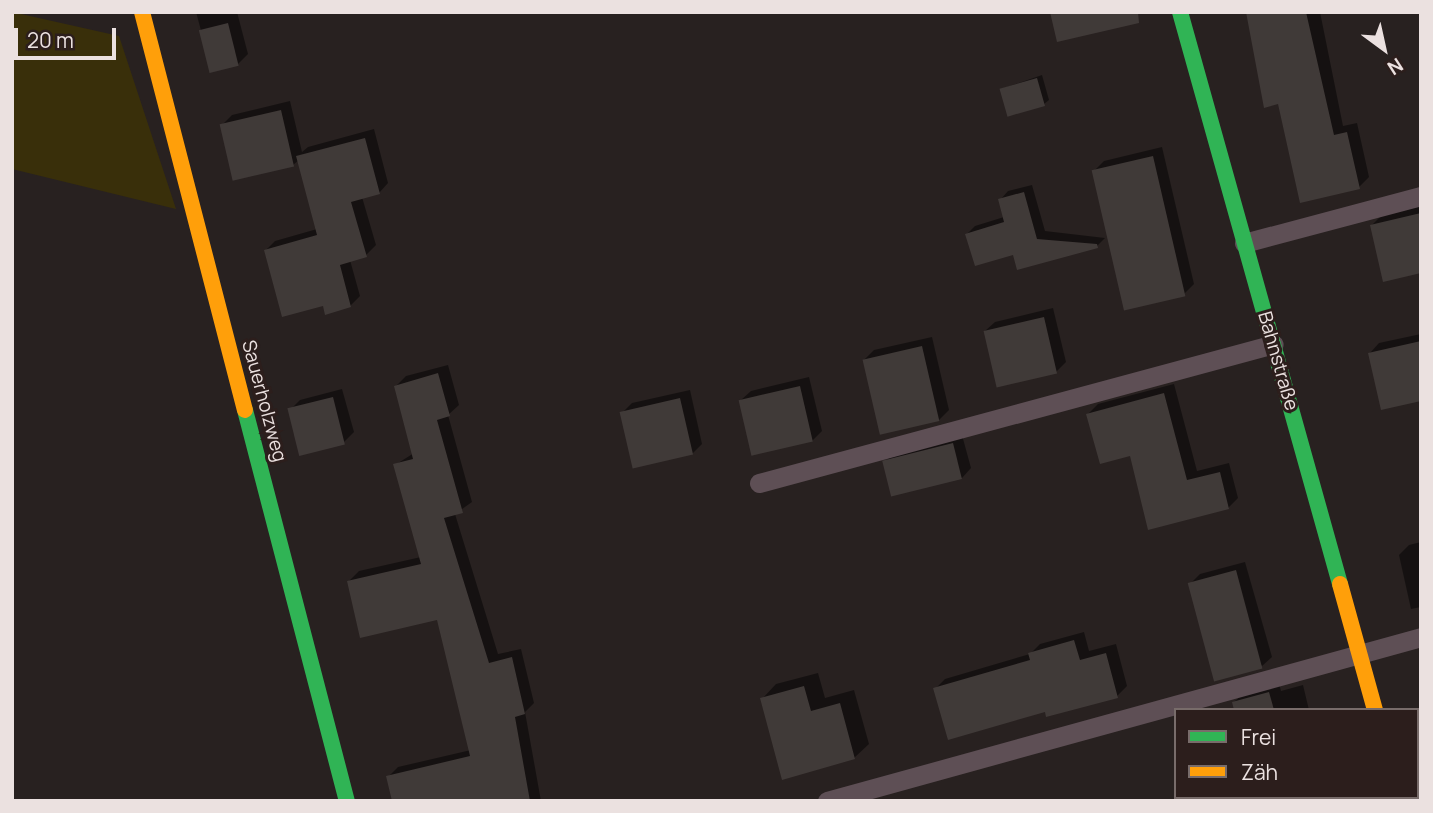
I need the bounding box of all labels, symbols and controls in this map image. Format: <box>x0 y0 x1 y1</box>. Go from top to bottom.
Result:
scale bar <box>18 14 119 58</box>
north arrow <box>1349 14 1419 84</box>
text: 20 m <box>27 26 74 54</box>
text: N <box>1383 52 1408 81</box>
street label: Bahnstraße <box>1253 309 1303 413</box>
street label: Sauerholzweg <box>237 338 291 464</box>
legend <box>1174 708 1419 799</box>
text: Frei <box>1241 723 1276 751</box>
text: Zäh <box>1241 758 1278 786</box>

